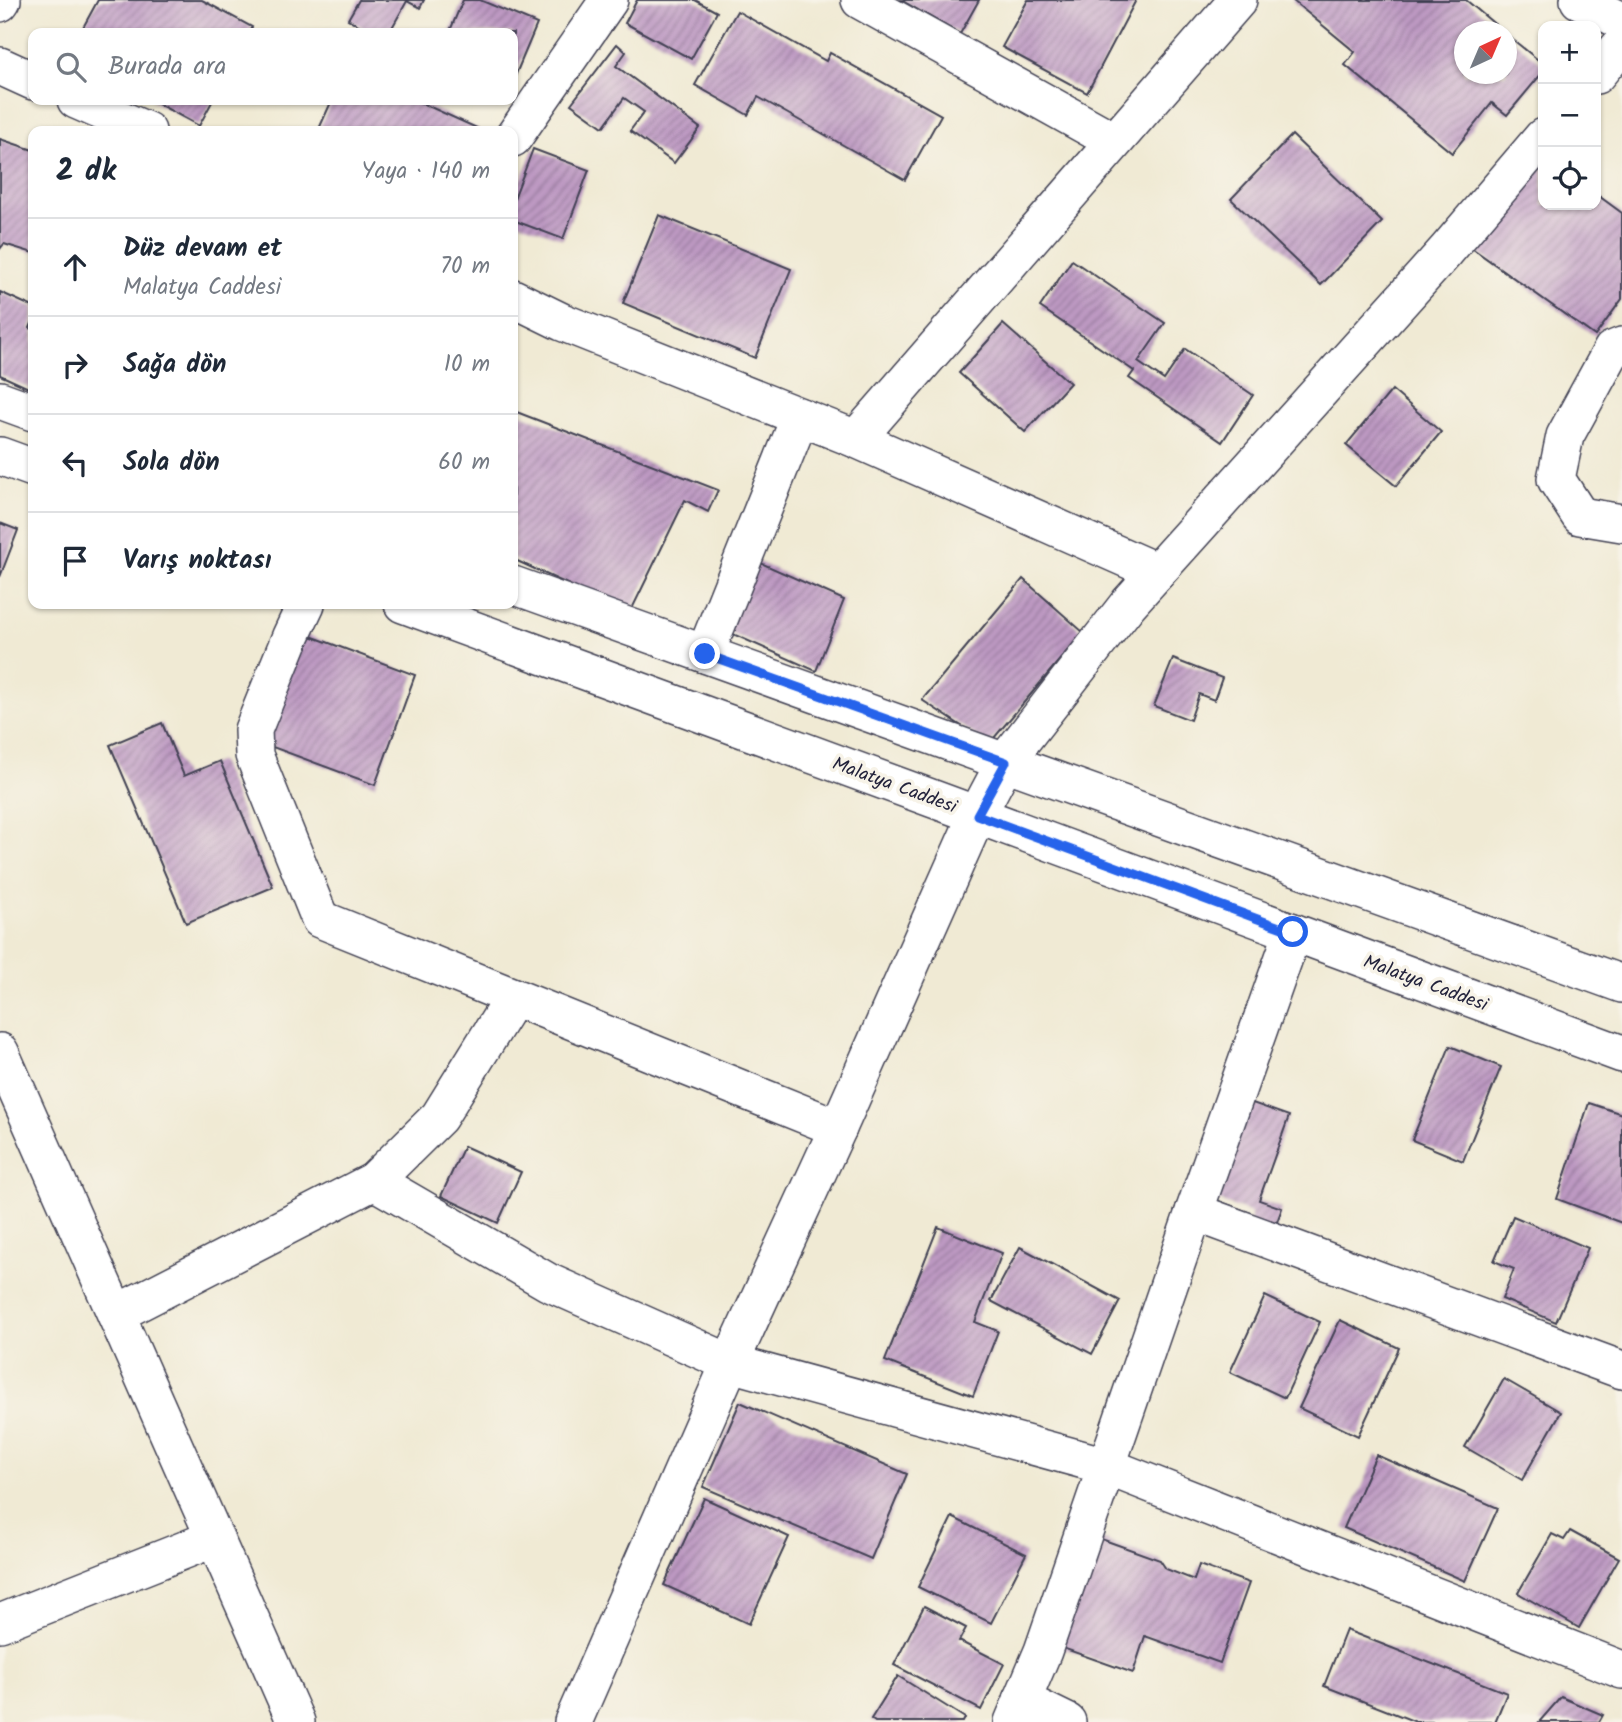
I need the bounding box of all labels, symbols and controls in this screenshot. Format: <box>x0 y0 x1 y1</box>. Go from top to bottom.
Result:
north arrow <box>1454 21 1517 84</box>
map controls <box>1538 21 1601 210</box>
button: + <box>1538 21 1601 84</box>
search box <box>28 28 518 105</box>
text: Burada ara <box>108 46 226 88</box>
icon: search <box>52 48 90 86</box>
button: − <box>1538 84 1601 147</box>
button: locate <box>1538 147 1601 210</box>
text: 2 dk <box>56 148 116 196</box>
text: Yaya · 140 m <box>362 154 490 190</box>
text: Düz devam et <box>123 228 282 270</box>
icon: ahead <box>56 248 94 286</box>
text: 70 m <box>440 249 490 285</box>
text: Malatya Caddesi <box>123 270 281 306</box>
text: Sağa dön <box>123 344 226 386</box>
icon: right <box>56 346 94 384</box>
text: 10 m <box>444 347 490 383</box>
text: Sola dön <box>123 442 220 484</box>
icon: left <box>56 444 94 482</box>
text: 60 m <box>438 445 490 481</box>
text: Varış noktası <box>123 540 271 582</box>
icon: arrive <box>56 542 94 580</box>
route end <box>689 638 720 669</box>
street label: Malatya Caddesi <box>828 749 962 823</box>
route start <box>1277 916 1308 947</box>
street label: Malatya Caddesi <box>1359 947 1493 1021</box>

